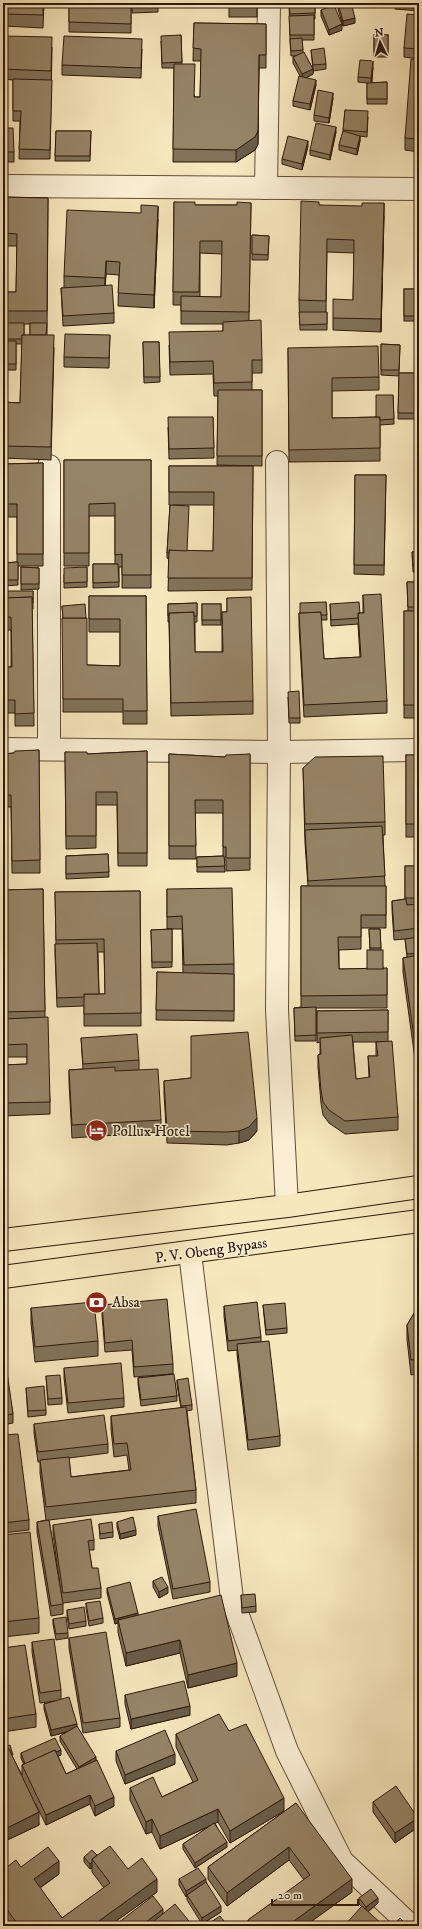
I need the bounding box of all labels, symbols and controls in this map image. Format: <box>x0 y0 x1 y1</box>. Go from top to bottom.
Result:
north arrow <box>360 22 400 62</box>
text: N <box>374 26 384 40</box>
hotel icon: Pollux Hotel <box>83 1118 109 1144</box>
place label: Pollux Hotel <box>112 1122 190 1141</box>
street label: P. V. Obeng Bypass <box>154 1233 268 1268</box>
bank icon: Absa <box>83 1289 109 1315</box>
place label: Absa <box>112 1293 141 1312</box>
scale bar <box>272 1881 358 1907</box>
text: 20 m <box>278 1888 302 1903</box>

